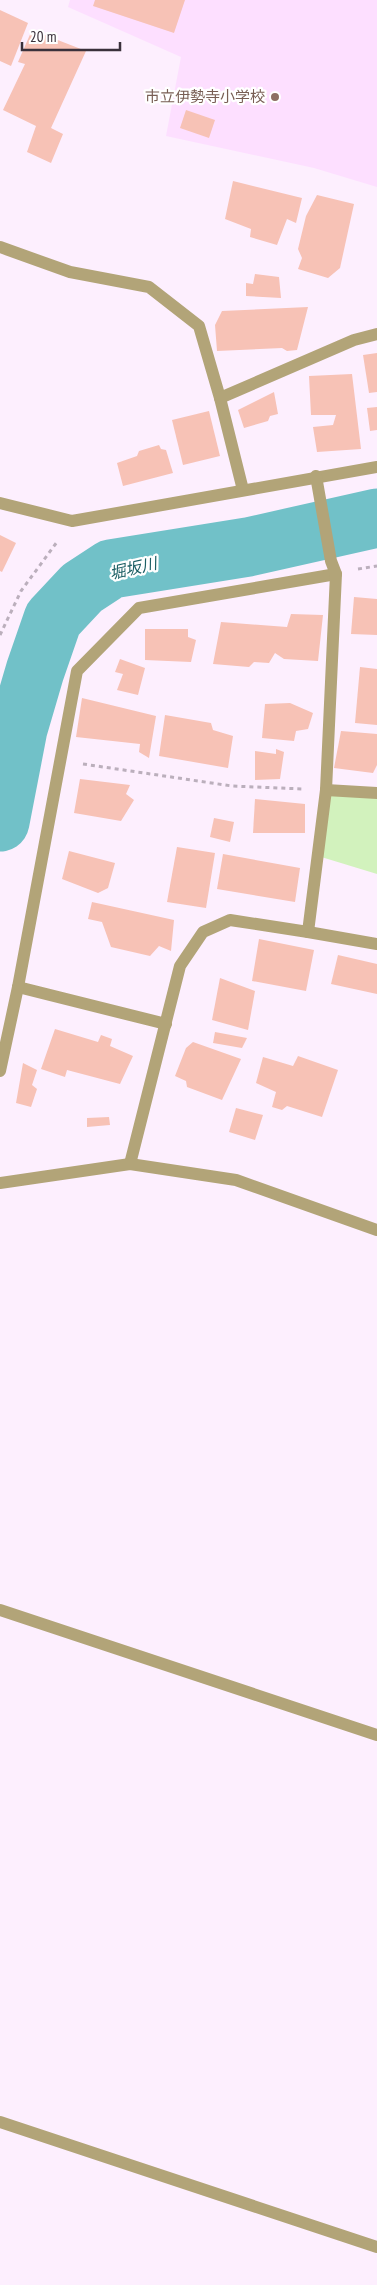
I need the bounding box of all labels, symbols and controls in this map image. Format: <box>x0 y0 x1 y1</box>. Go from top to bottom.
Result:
scale bar <box>22 20 120 52</box>
text: 20 m <box>30 27 56 46</box>
place label: 市立伊勢寺小学校 <box>145 87 265 106</box>
marker: 市立伊勢寺小学校 <box>269 91 281 103</box>
water label: 堀坂川 <box>107 552 161 583</box>

